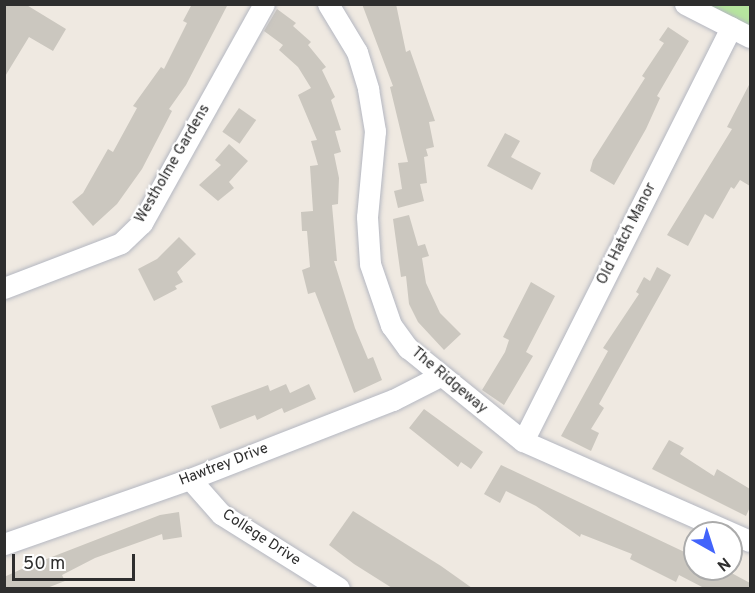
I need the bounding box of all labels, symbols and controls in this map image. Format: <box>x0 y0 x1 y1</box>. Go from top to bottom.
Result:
street label: Westholme Gardens <box>132 101 214 227</box>
street label: Old Hatch Manor <box>594 180 660 288</box>
street label: The Ridgeway <box>407 344 491 418</box>
street label: Hawtrey Drive <box>177 440 271 490</box>
street label: College Drive <box>218 506 304 570</box>
north arrow <box>683 521 743 581</box>
scale bar <box>15 542 138 580</box>
text: N <box>712 552 734 575</box>
text: 50 m <box>23 553 65 576</box>

